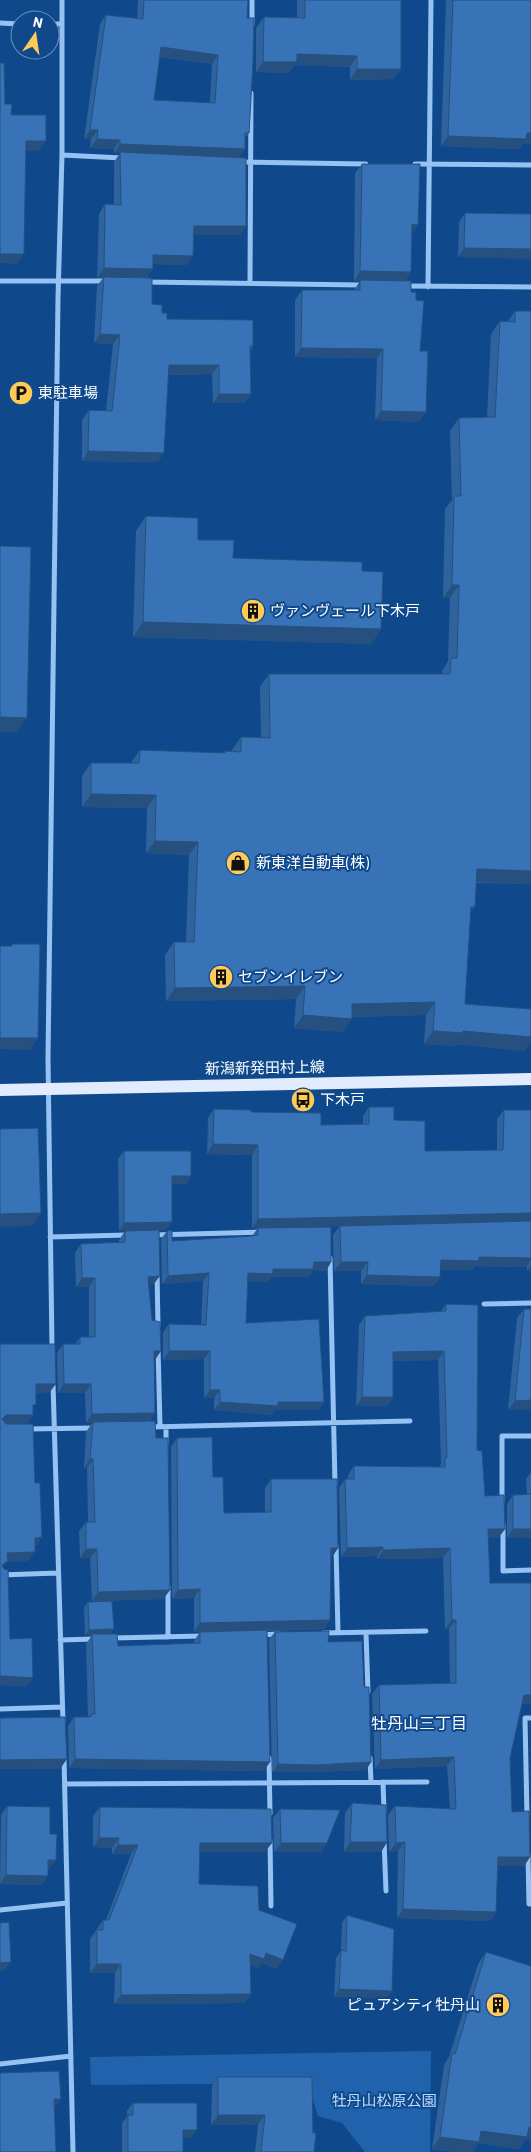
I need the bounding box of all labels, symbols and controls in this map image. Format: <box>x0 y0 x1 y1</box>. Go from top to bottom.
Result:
north arrow <box>10 10 60 60</box>
text: N <box>32 13 44 31</box>
parking icon: 東駐車場 <box>8 380 34 406</box>
place label: 東駐車場 <box>38 383 98 401</box>
building icon: ヴァンヴェール下木戸 <box>240 598 266 624</box>
place label: ヴァンヴェール下木戸 <box>270 601 420 619</box>
shop icon: 新東洋自動車(株) <box>225 850 251 876</box>
place label: 新東洋自動車(株) <box>256 853 369 871</box>
building icon: セブンイレブン <box>208 964 234 990</box>
place label: セブンイレブン <box>238 967 343 985</box>
street label: 新潟新発田村上線 <box>205 1057 325 1077</box>
bus stop icon: 下木戸 <box>290 1087 316 1113</box>
place label: 下木戸 <box>320 1090 365 1108</box>
district label: 牡丹山三丁目 <box>371 1713 467 1732</box>
building icon: ピュアシティ牡丹山 <box>485 1992 511 2018</box>
place label: ピュアシティ牡丹山 <box>347 1995 480 2013</box>
park label: 牡丹山松原公園 <box>331 2091 437 2109</box>

